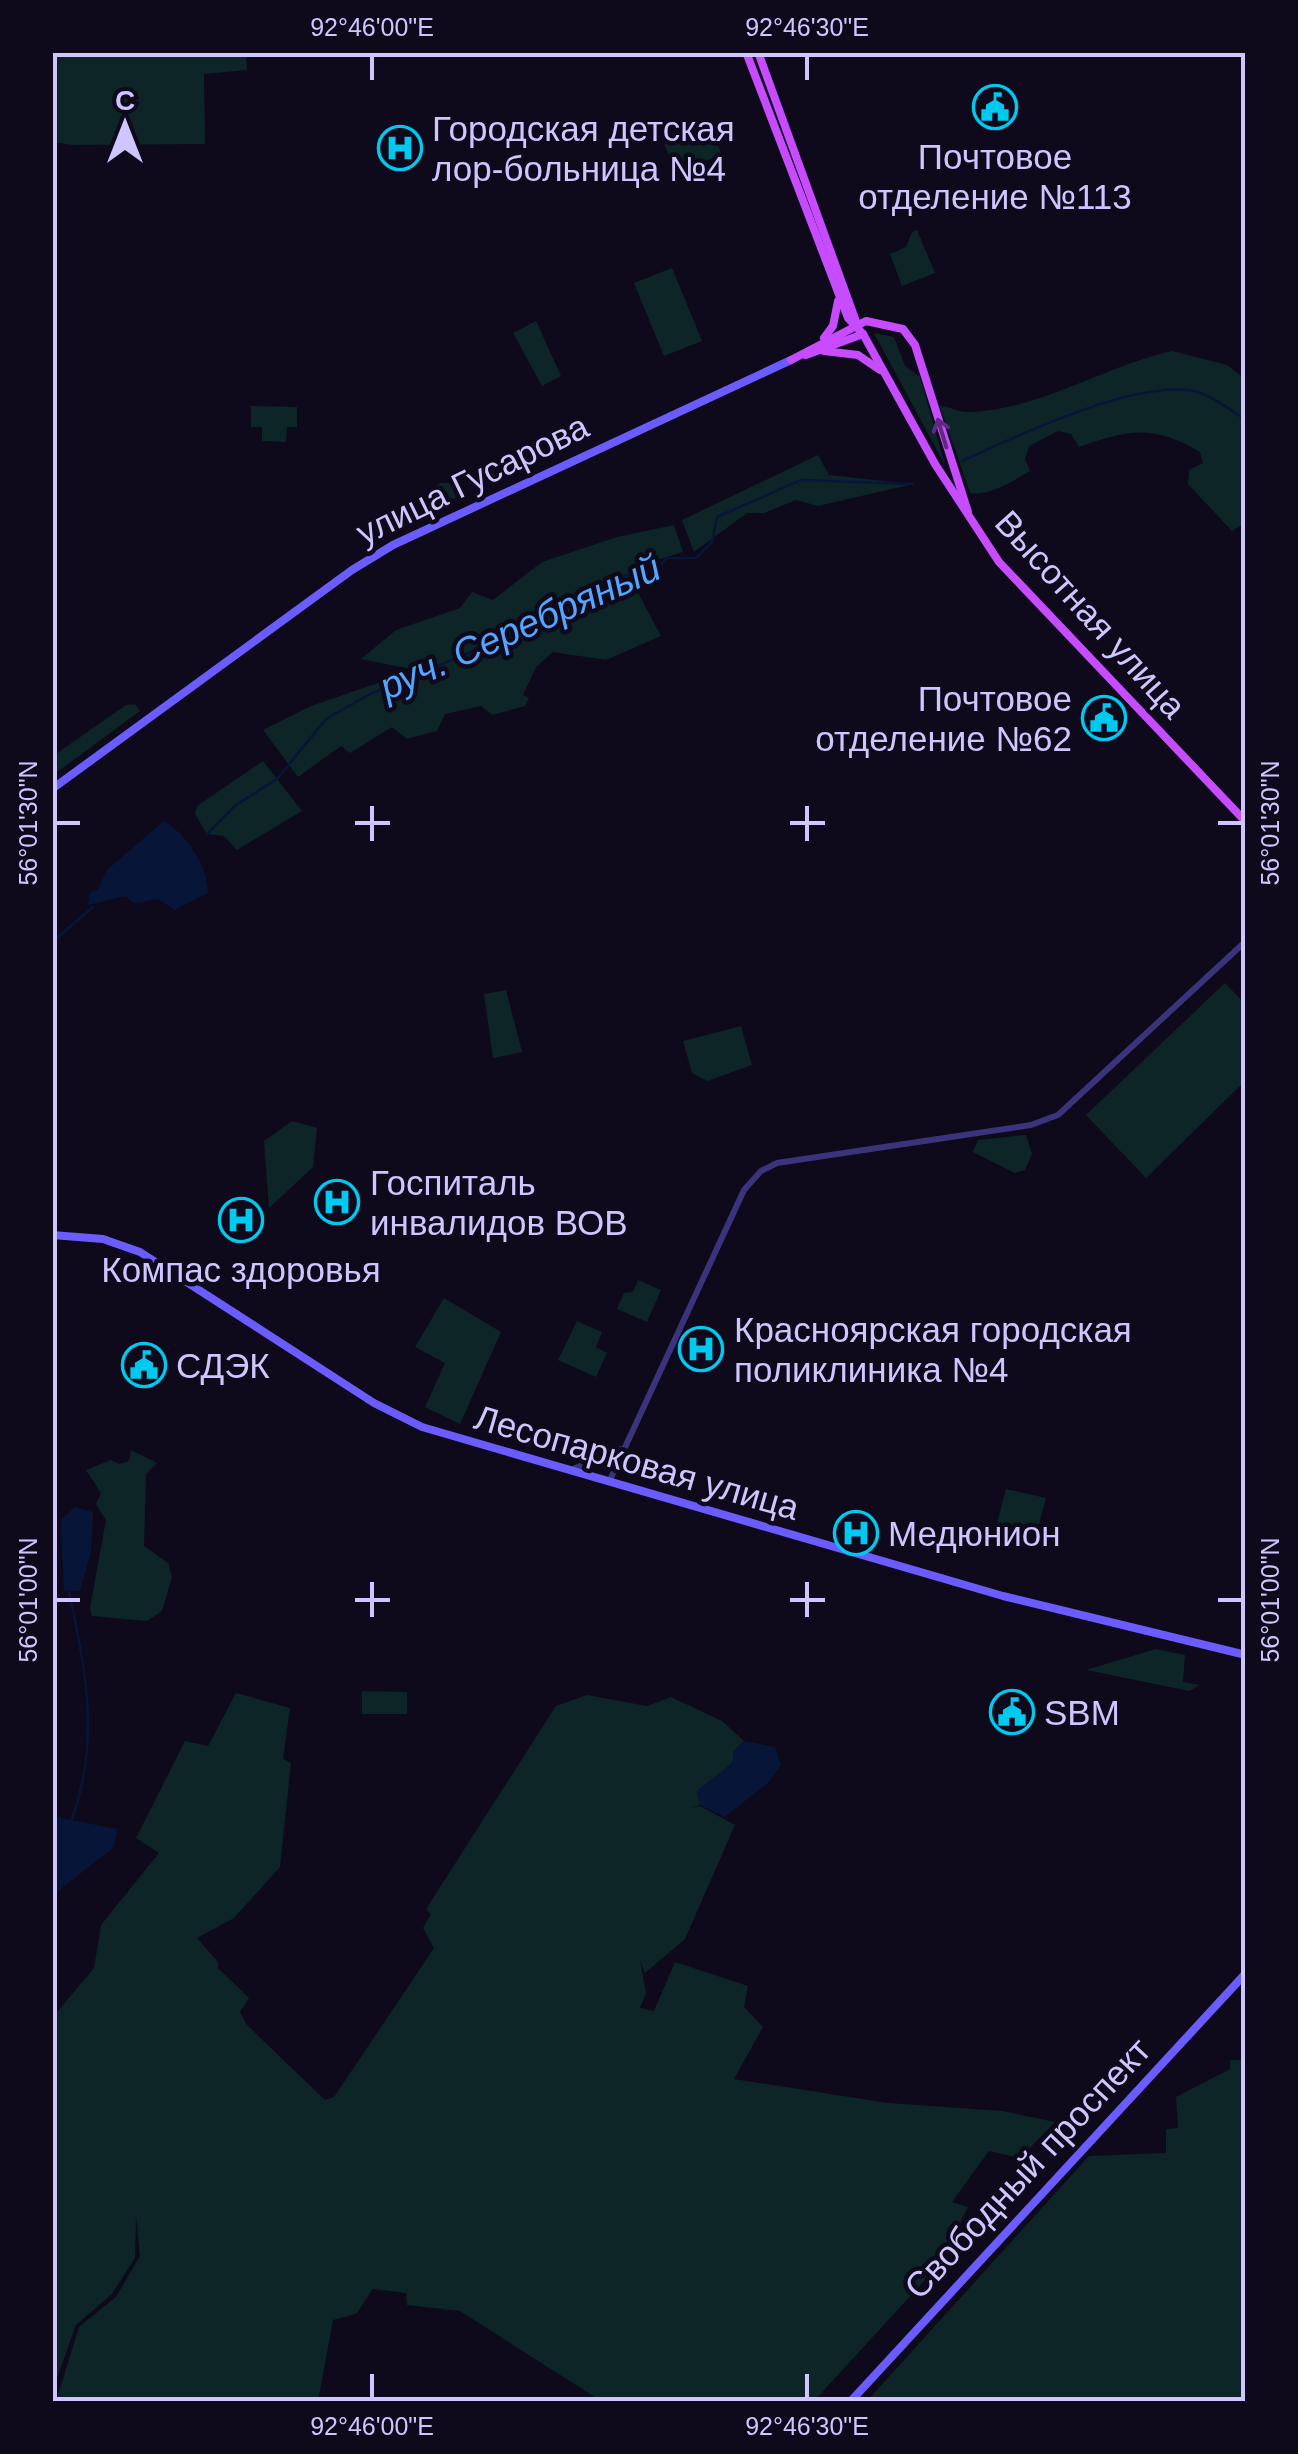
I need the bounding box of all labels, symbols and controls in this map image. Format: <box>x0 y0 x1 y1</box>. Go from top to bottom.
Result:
text: 92°46'00"E <box>310 13 434 41</box>
text: 92°46'30"E <box>745 13 869 41</box>
north arrow <box>75 75 175 175</box>
public building icon: Почтовое отделение №113 <box>972 84 1018 130</box>
text: С <box>115 85 135 116</box>
place label: Городская детская лор-больница №4 <box>432 109 735 188</box>
hospital icon: Городская детская лор-больница №4 <box>377 125 423 171</box>
place label: Почтовое отделение №113 <box>858 137 1132 216</box>
street label: улица Гусарова <box>350 406 595 552</box>
one-way arrow <box>932 418 950 450</box>
street label: Высотная улица <box>988 503 1194 726</box>
water label: руч. Серебряный <box>372 546 667 708</box>
place label: Почтовое отделение №62 <box>815 679 1072 758</box>
public building icon: Почтовое отделение №62 <box>1081 695 1127 741</box>
text: 56°01'30"N <box>14 760 42 886</box>
text: 56°01'30"N <box>1256 760 1284 886</box>
place label: Госпиталь инвалидов ВОВ <box>370 1163 627 1242</box>
hospital icon: Госпиталь инвалидов ВОВ <box>314 1179 360 1225</box>
hospital icon: Компас здоровья <box>218 1197 264 1243</box>
place label: Компас здоровья <box>101 1250 381 1289</box>
place label: Красноярская городская поликлиника №4 <box>734 1310 1132 1389</box>
hospital icon: Красноярская городская поликлиника №4 <box>678 1326 724 1372</box>
public building icon: СДЭК <box>121 1342 167 1388</box>
place label: СДЭК <box>176 1346 270 1385</box>
street label: Лесопарковая улица <box>470 1397 804 1527</box>
hospital icon: Медюнион <box>833 1510 879 1556</box>
place label: Медюнион <box>888 1514 1061 1553</box>
text: 56°01'00"N <box>14 1537 42 1663</box>
text: 56°01'00"N <box>1256 1537 1284 1663</box>
public building icon: SBM <box>989 1689 1035 1735</box>
place label: SBM <box>1044 1693 1120 1732</box>
street label: Свободный проспект <box>896 2030 1158 2306</box>
text: 92°46'00"E <box>310 2412 434 2440</box>
text: 92°46'30"E <box>745 2412 869 2440</box>

